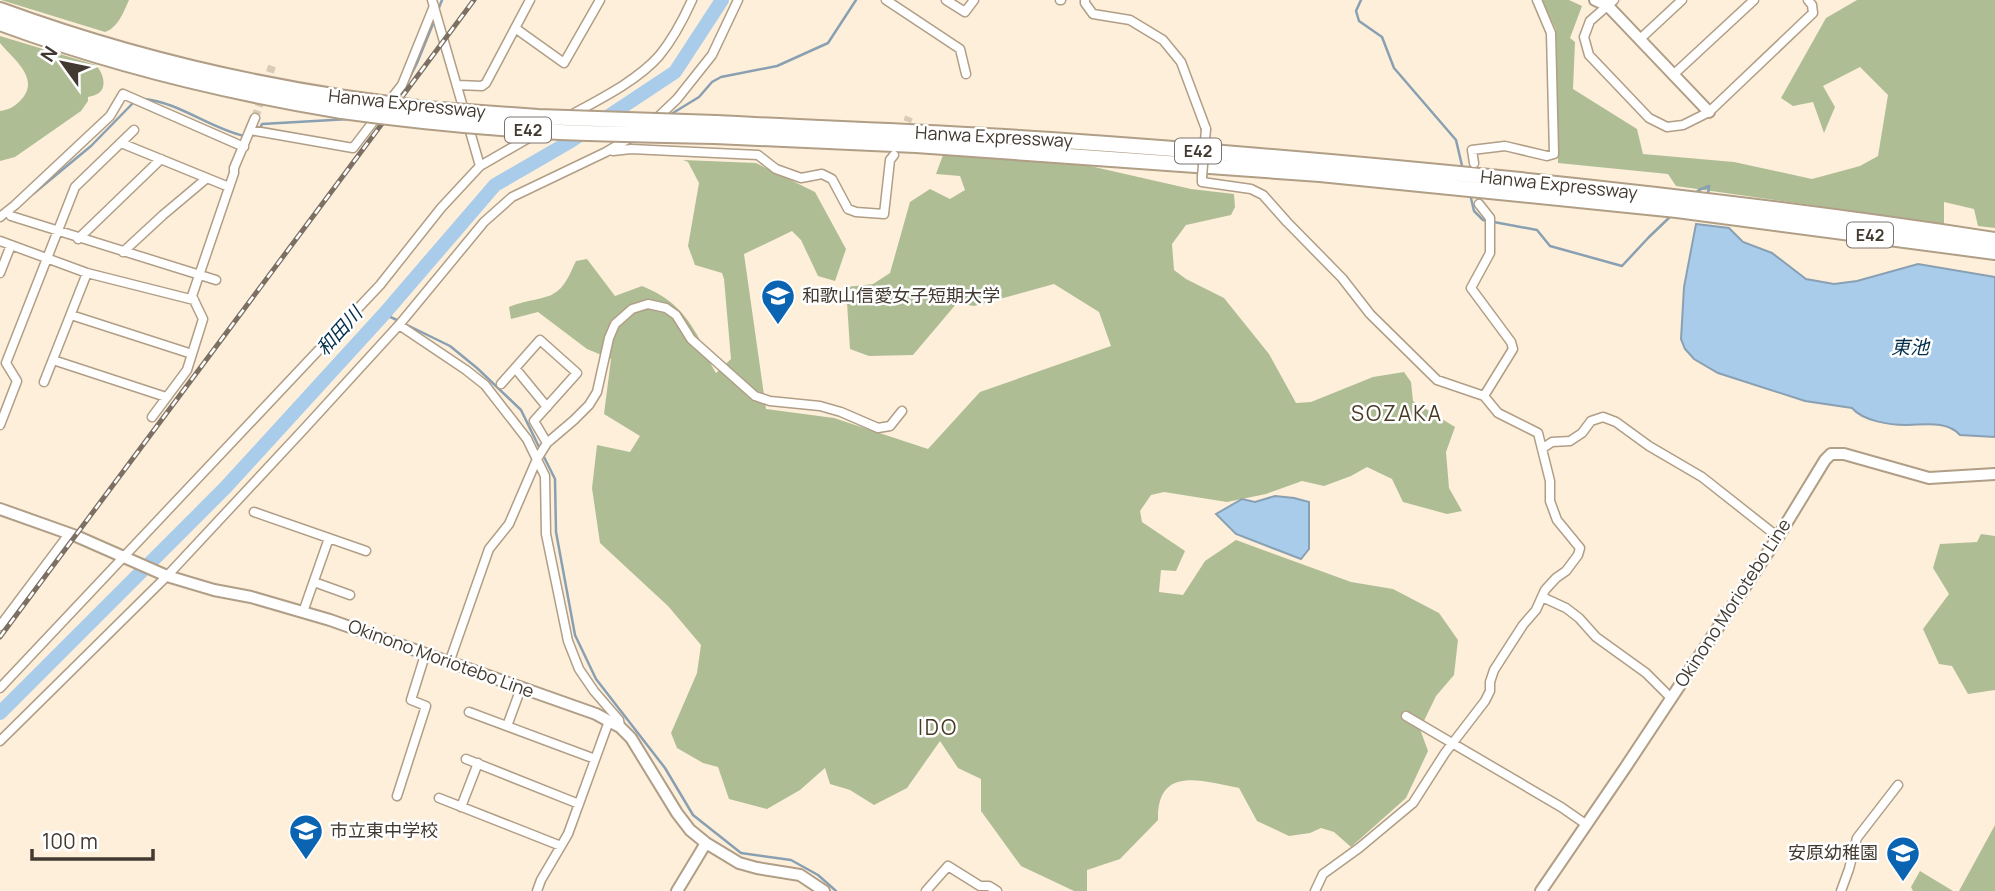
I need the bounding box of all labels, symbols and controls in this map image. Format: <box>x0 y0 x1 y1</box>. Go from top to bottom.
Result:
north arrow <box>28 28 98 98</box>
text: N <box>34 41 63 67</box>
street label: Hanwa Expressway <box>327 83 487 123</box>
road number: E42 <box>505 118 551 142</box>
street label: Hanwa Expressway <box>915 120 1074 152</box>
road number: E42 <box>1175 139 1221 164</box>
street label: Hanwa Expressway <box>1479 164 1639 204</box>
road number: E42 <box>1847 222 1893 247</box>
school or university icon: 和歌山信愛女子短期大学 <box>759 277 797 326</box>
place label: 和歌山信愛女子短期大学 <box>802 283 1000 307</box>
water label: 和田川 <box>310 300 369 361</box>
water label: 東池 <box>1891 334 1931 360</box>
district label: SOZAKA <box>1351 399 1443 427</box>
street label: Okinono Moriotebo Line <box>1669 514 1796 691</box>
street label: Okinono Moriotebo Line <box>345 613 538 703</box>
district label: IDO <box>918 713 958 741</box>
school or university icon: 市立東中学校 <box>287 812 325 861</box>
scale bar <box>32 818 152 862</box>
place label: 市立東中学校 <box>330 818 438 842</box>
text: 100 m <box>42 827 98 855</box>
school or university icon: 安原幼稚園 <box>1884 834 1922 883</box>
place label: 安原幼稚園 <box>1788 840 1878 864</box>

